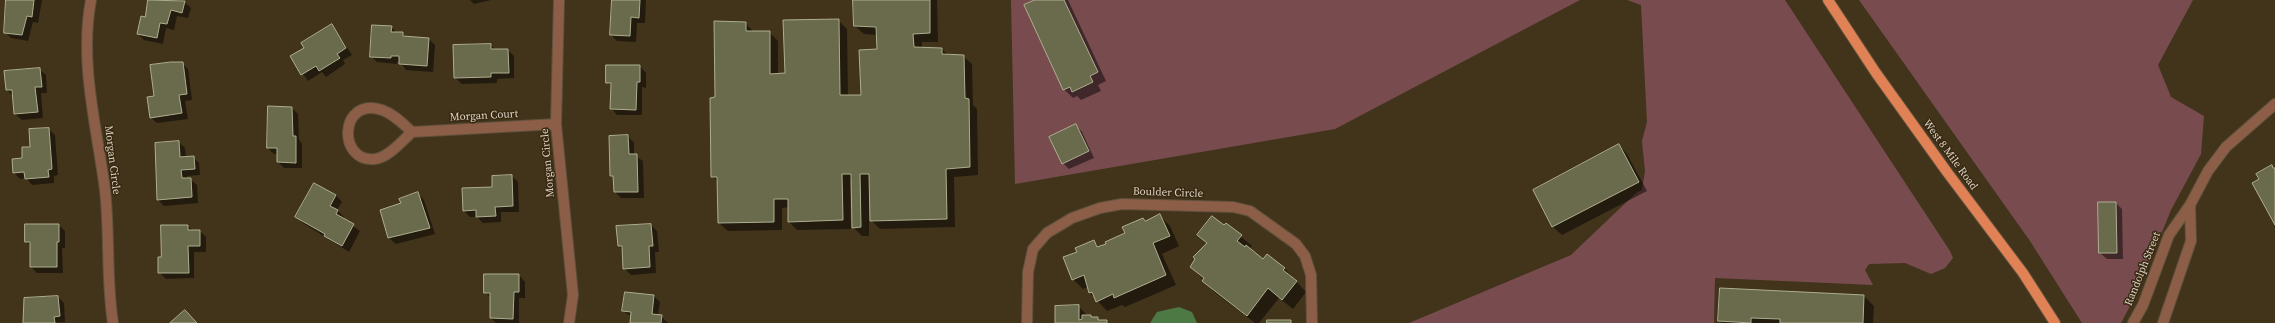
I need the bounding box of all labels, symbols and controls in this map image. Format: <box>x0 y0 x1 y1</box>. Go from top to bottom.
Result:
street label: Morgan Court <box>450 108 518 124</box>
street label: West 8 Mile Road <box>1920 117 1980 193</box>
street label: Morgan Circle <box>101 125 123 195</box>
street label: Morgan Circle <box>538 128 558 198</box>
street label: Boulder Circle <box>1133 185 1203 201</box>
street label: Randolph Street <box>2122 230 2164 308</box>

